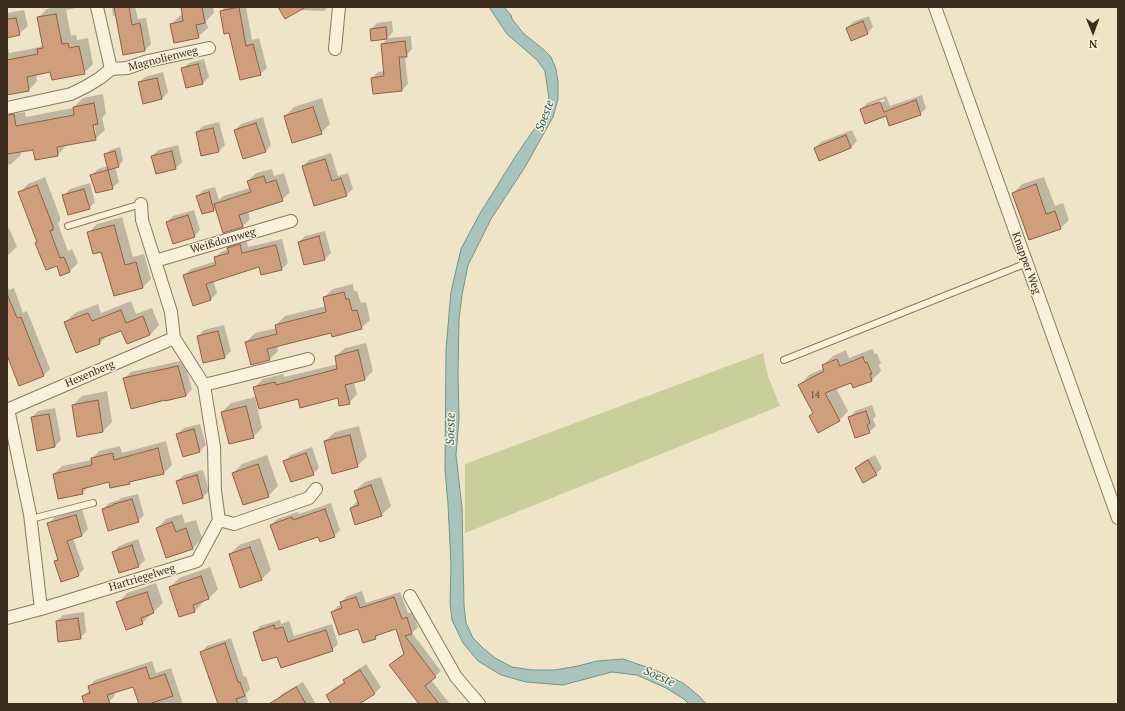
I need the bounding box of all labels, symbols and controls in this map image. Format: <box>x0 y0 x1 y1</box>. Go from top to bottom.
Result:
north arrow <box>1073 12 1113 52</box>
text: N <box>1089 37 1098 51</box>
street label: Magnolienweg <box>127 44 199 74</box>
water label: Soeste <box>532 98 558 134</box>
street label: Weißdornweg <box>189 225 257 257</box>
street label: Knapper Weg <box>1009 230 1043 296</box>
street label: Hexenberg <box>63 358 117 390</box>
house number: 14 <box>810 390 820 400</box>
water label: Soeste <box>444 413 458 445</box>
street label: Hartriegelweg <box>107 562 177 594</box>
water label: Soeste <box>641 664 677 690</box>

